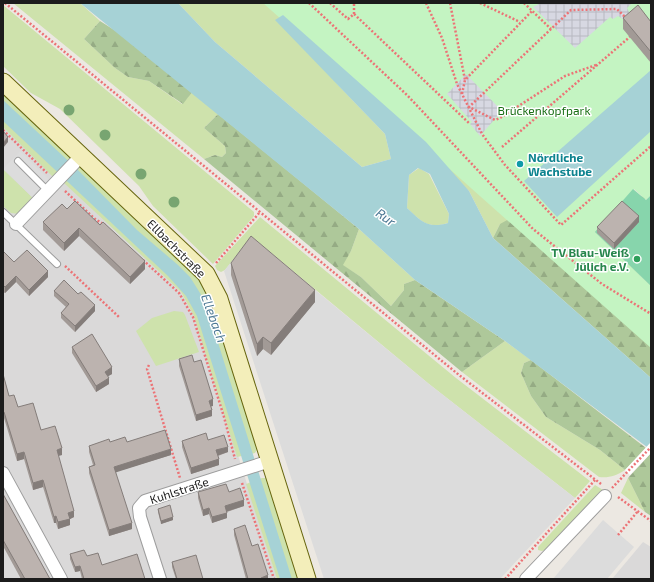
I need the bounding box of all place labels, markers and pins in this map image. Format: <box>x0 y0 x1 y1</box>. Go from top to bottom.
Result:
place label: Nördliche Wachstube <box>528 150 592 178</box>
marker: Nördliche Wachstube <box>515 159 525 169</box>
place label: TV Blau-Weiß Jülich e.V. <box>551 245 630 273</box>
marker: TV Blau-Weiß Jülich e.V. <box>632 254 642 264</box>

